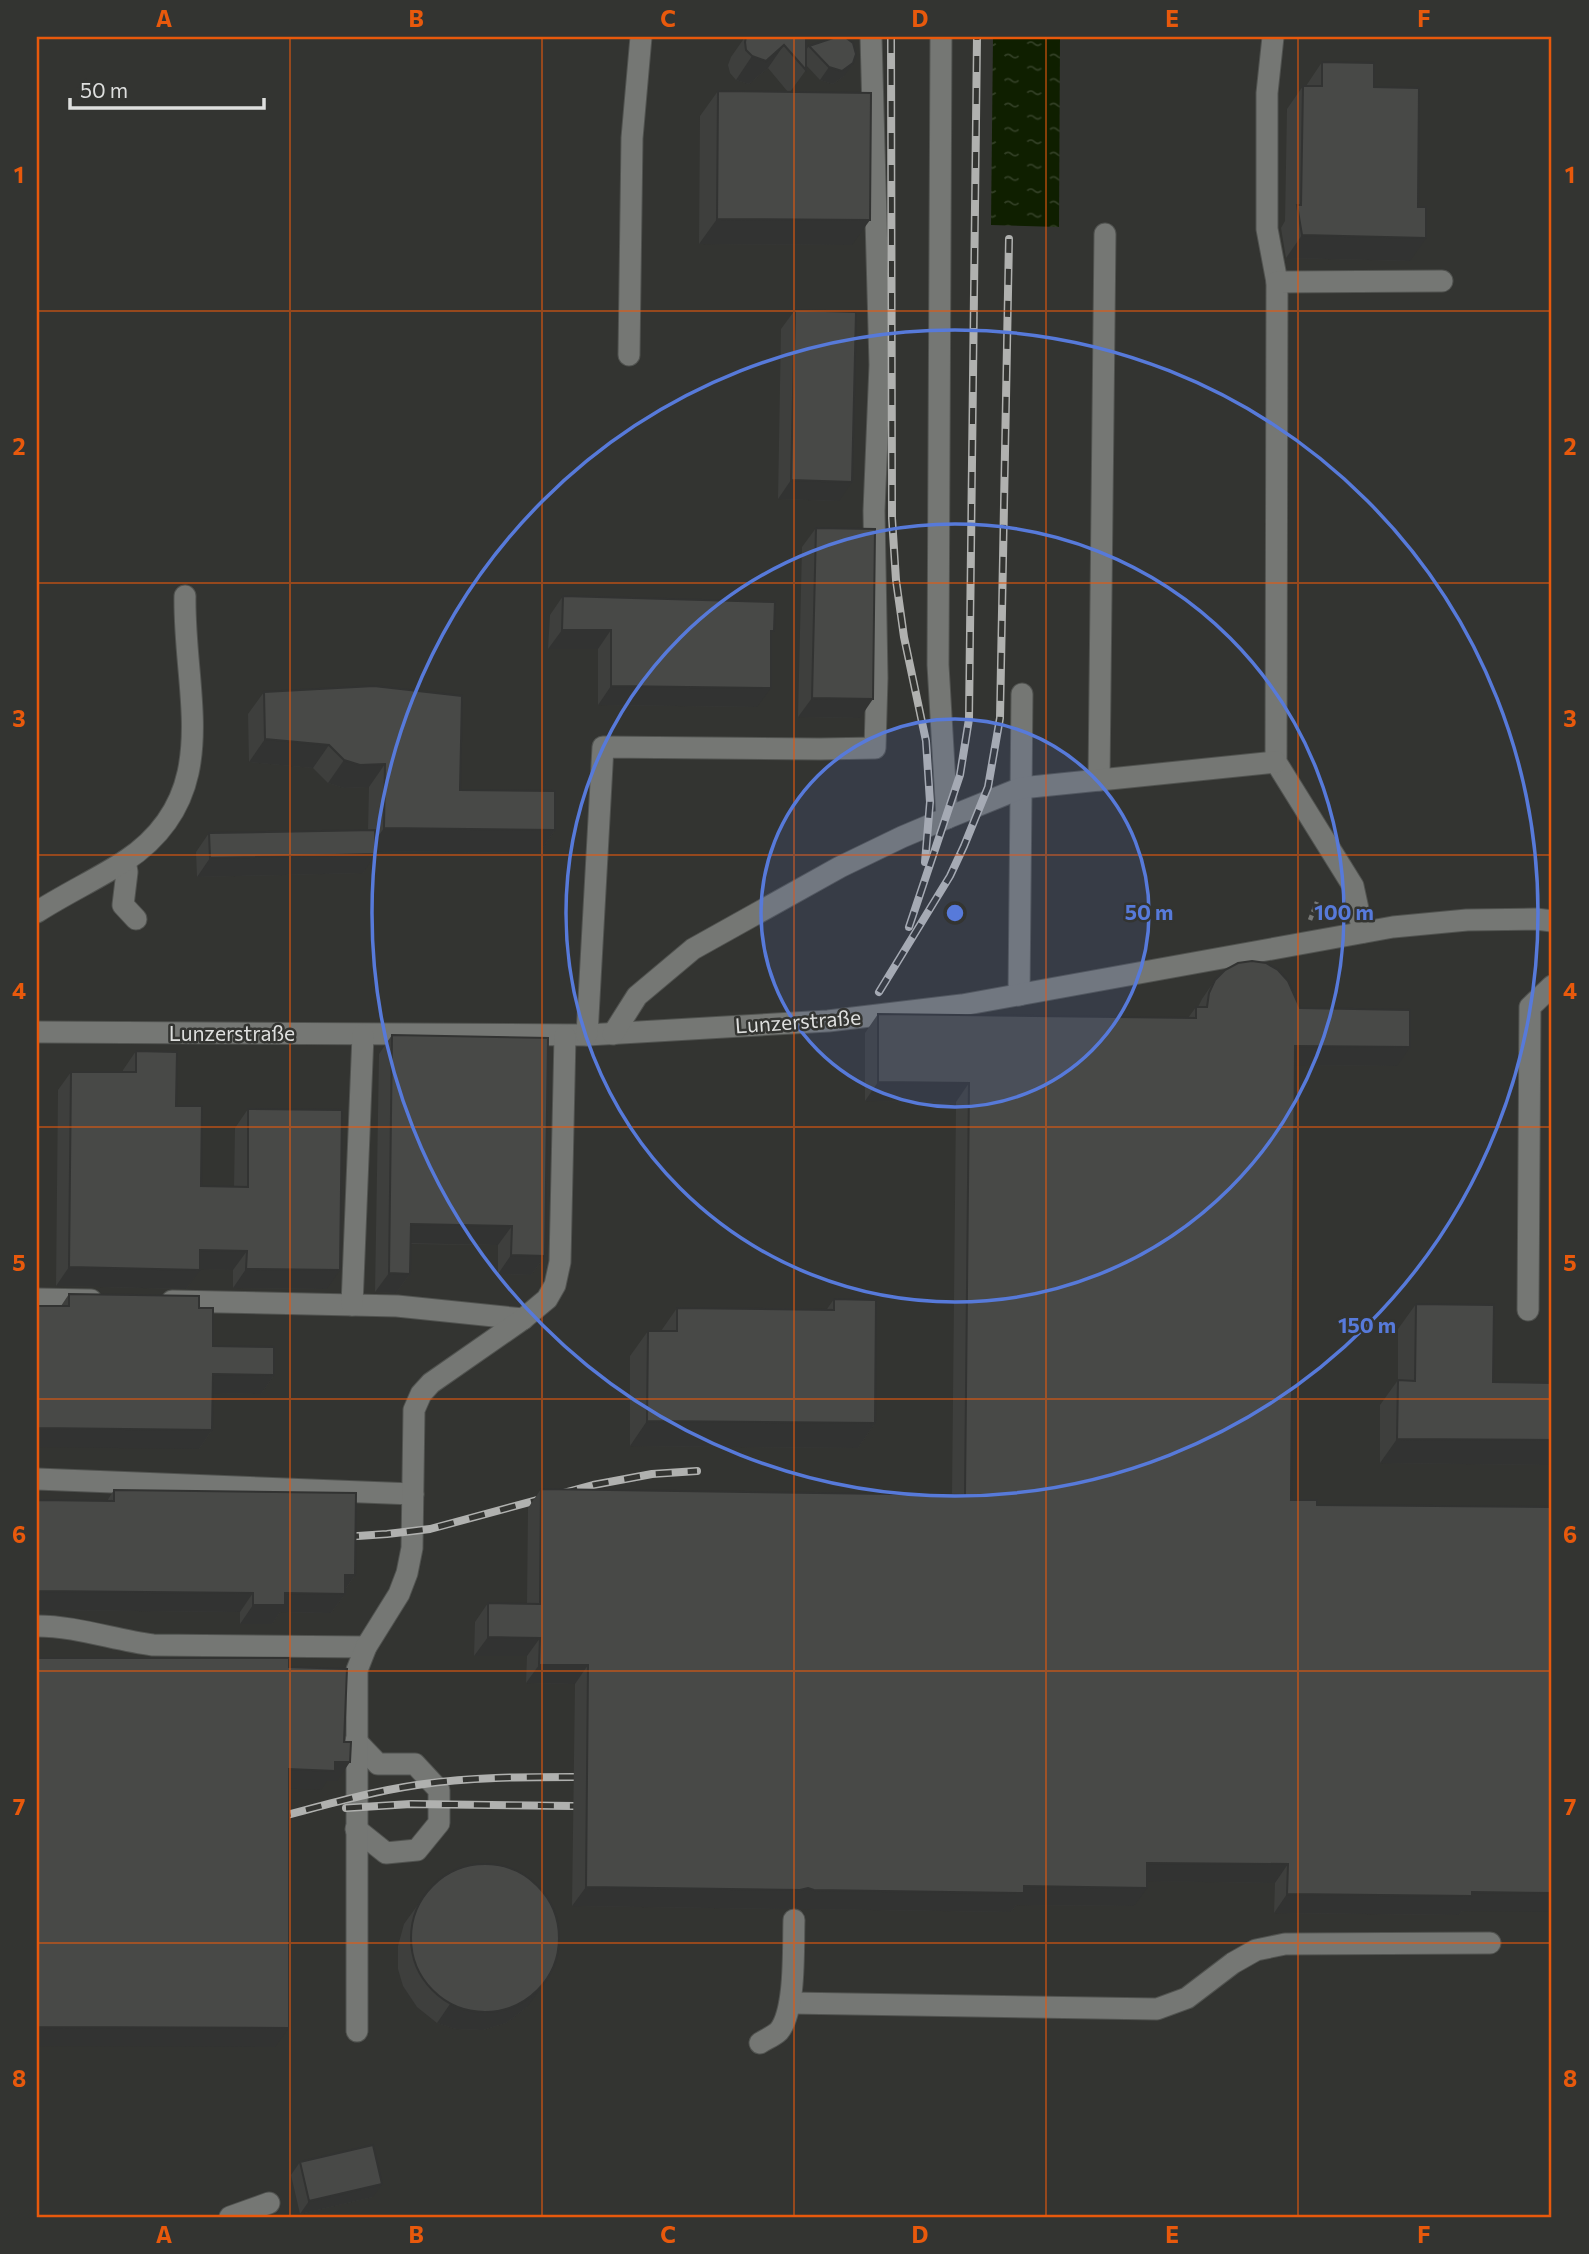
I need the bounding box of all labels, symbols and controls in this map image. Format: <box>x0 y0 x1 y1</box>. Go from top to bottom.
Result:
text: A <box>156 4 173 32</box>
text: B <box>408 4 424 32</box>
text: C <box>660 4 676 32</box>
text: D <box>912 4 929 32</box>
text: E <box>1165 4 1179 32</box>
text: F <box>1417 4 1431 32</box>
scale bar <box>70 66 264 110</box>
text: 50 m <box>80 77 128 102</box>
text: 1 <box>14 160 24 188</box>
text: 1 <box>1565 160 1575 188</box>
text: 2 <box>12 432 26 460</box>
text: 2 <box>1563 432 1577 460</box>
text: 3 <box>12 704 26 732</box>
text: 3 <box>1563 704 1577 732</box>
text: 50 m <box>1125 899 1173 924</box>
text: 100 m <box>1314 899 1374 924</box>
centre of rings <box>943 901 967 925</box>
text: 4 <box>12 976 26 1004</box>
text: 4 <box>1563 976 1577 1004</box>
street label: Lunzerstraße <box>734 1004 862 1037</box>
street label: Lunzerstraße <box>169 1020 295 1045</box>
text: 5 <box>12 1248 26 1276</box>
text: 5 <box>1563 1248 1577 1276</box>
text: 150 m <box>1338 1312 1396 1337</box>
text: 6 <box>12 1520 26 1548</box>
text: 6 <box>1563 1520 1577 1548</box>
text: 7 <box>13 1792 25 1820</box>
text: 7 <box>1564 1792 1576 1820</box>
text: 8 <box>12 2064 26 2092</box>
text: 8 <box>1563 2064 1577 2092</box>
text: A <box>156 2220 173 2248</box>
text: B <box>408 2220 424 2248</box>
text: C <box>660 2220 676 2248</box>
text: D <box>912 2220 929 2248</box>
text: E <box>1165 2220 1179 2248</box>
text: F <box>1417 2220 1431 2248</box>

